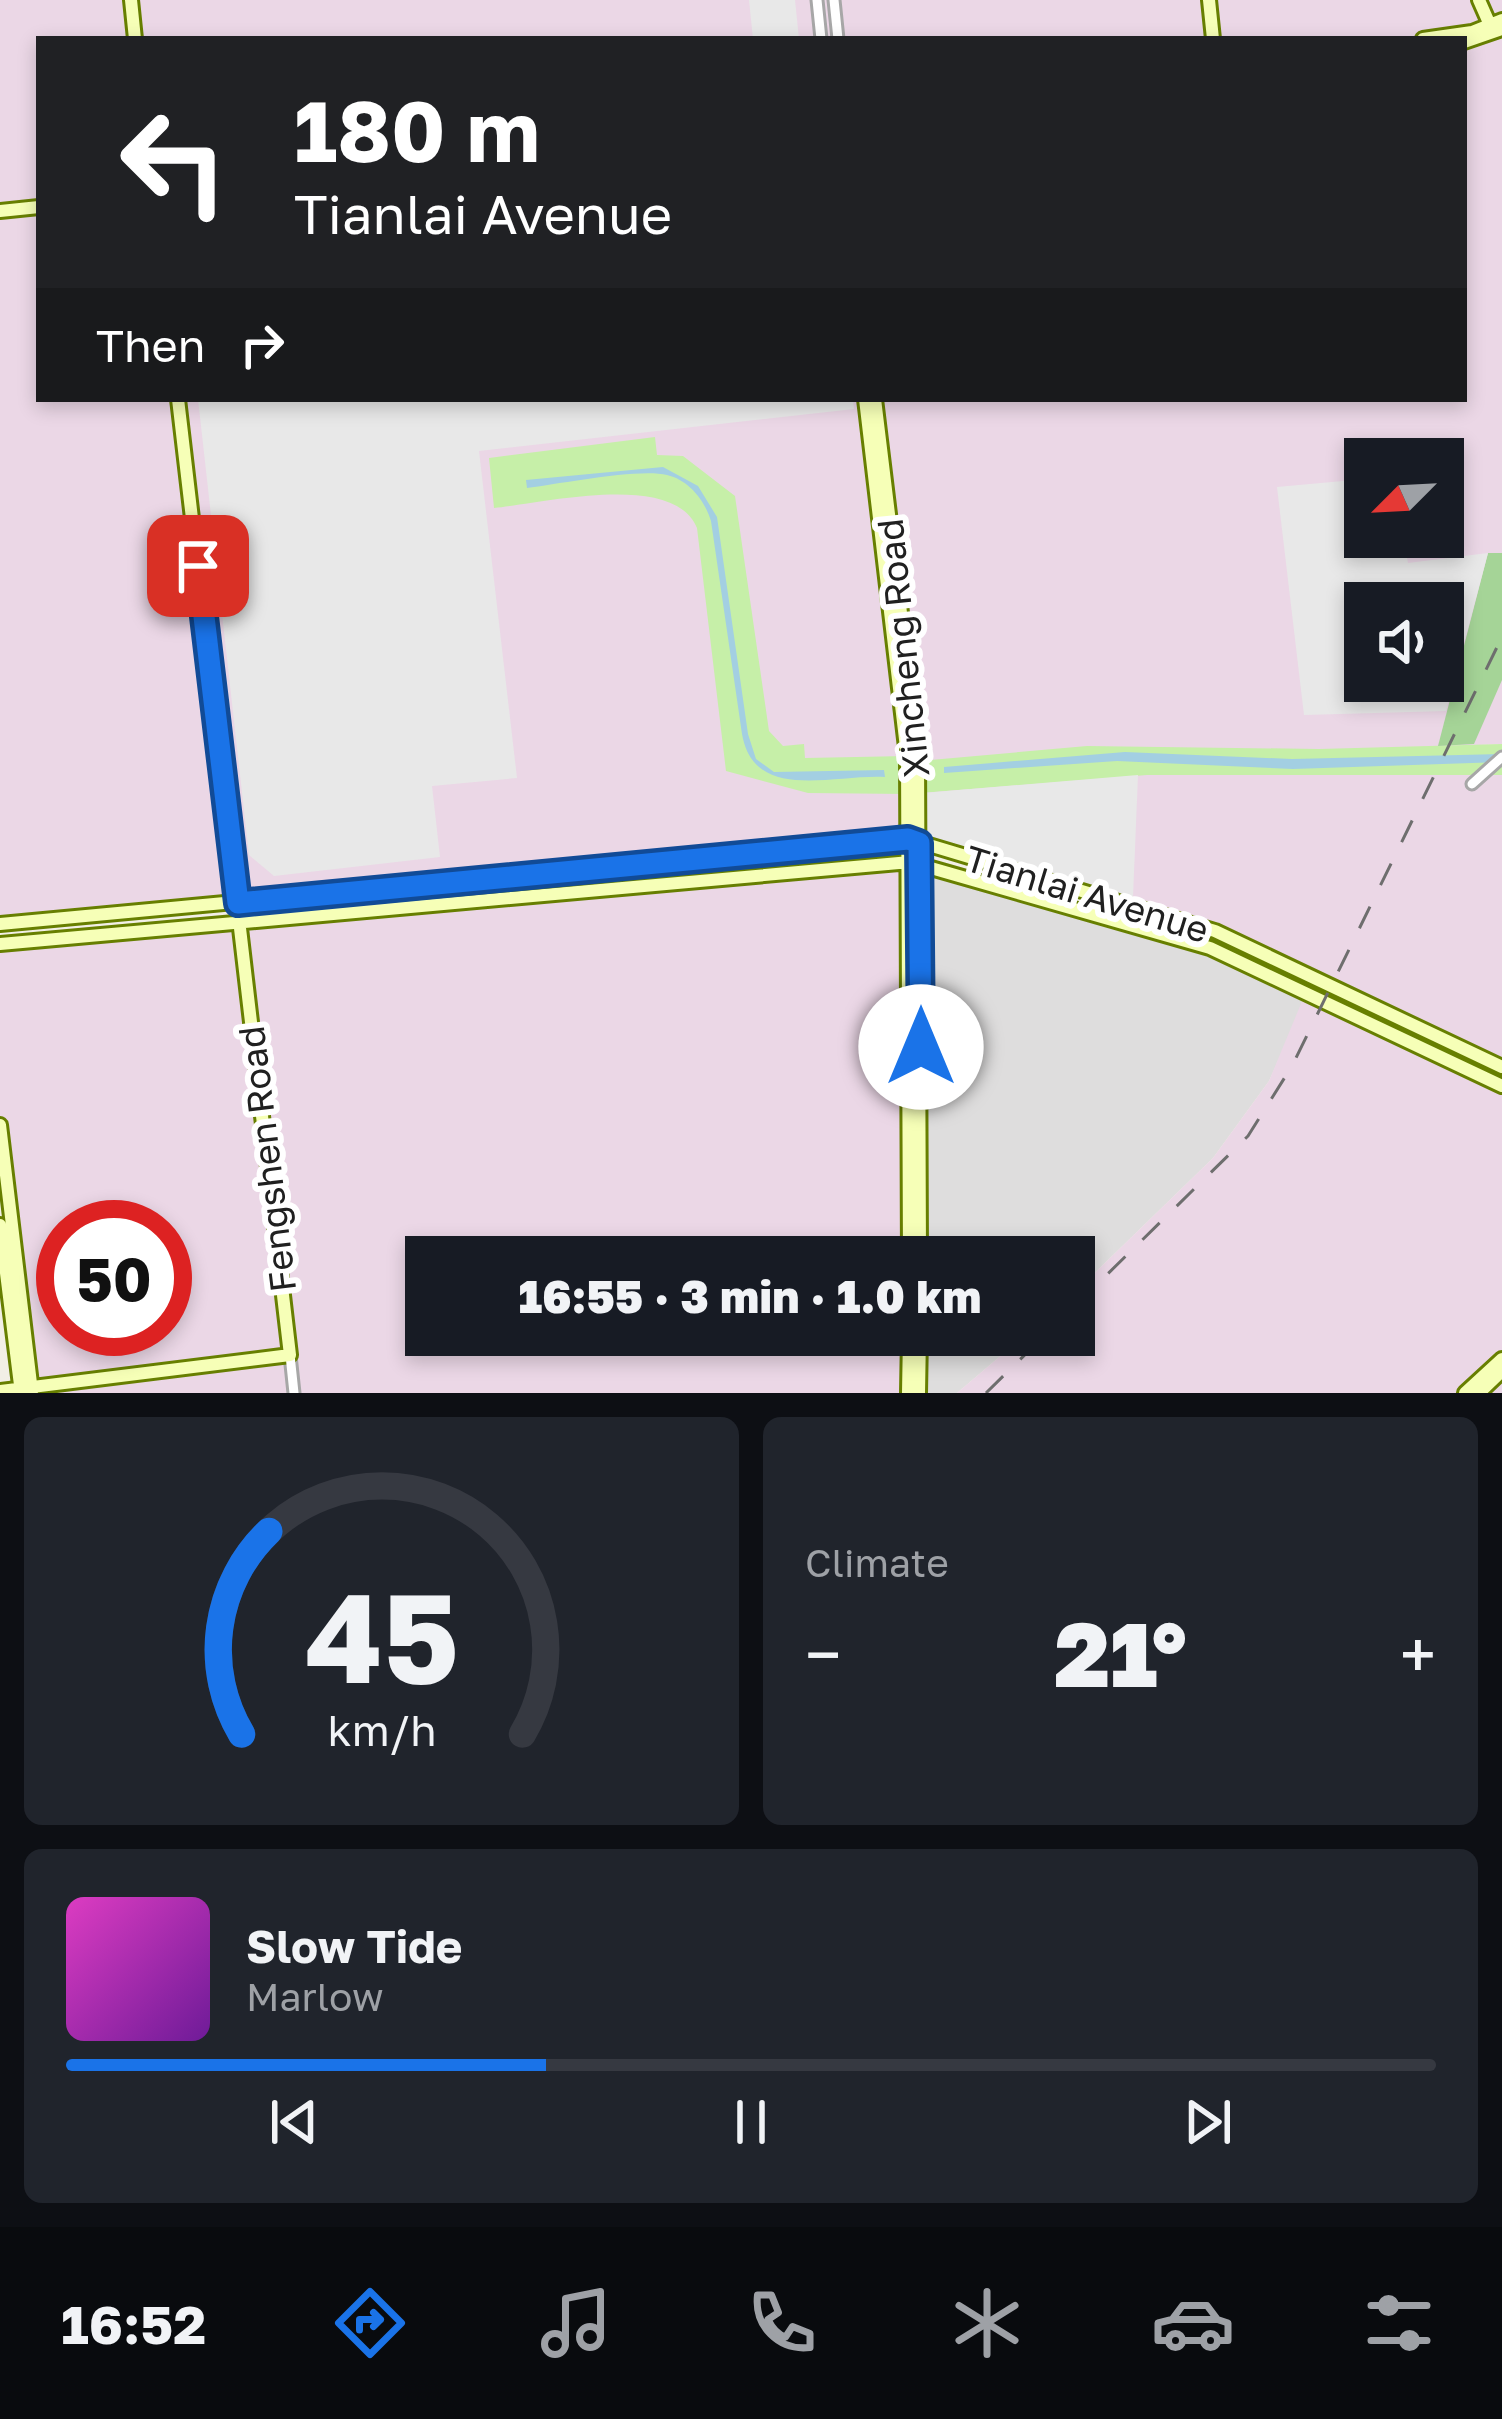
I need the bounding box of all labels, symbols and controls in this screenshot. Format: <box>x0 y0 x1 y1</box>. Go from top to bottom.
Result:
text: 180 m <box>294 80 540 180</box>
icon: left <box>96 84 252 240</box>
text: Tianlai Avenue <box>294 181 672 246</box>
icon: right <box>229 312 295 378</box>
text: Then <box>96 318 205 372</box>
north arrow <box>1344 438 1464 558</box>
map controls <box>1344 438 1464 702</box>
pin <box>147 515 249 617</box>
street label: Xincheng Road <box>868 517 937 779</box>
icon: arrive <box>165 533 231 599</box>
button: sound <box>1344 582 1464 702</box>
street label: Tianlai Avenue <box>960 836 1214 951</box>
position arrow <box>858 984 984 1110</box>
street label: Fengshen Road <box>229 1024 304 1295</box>
speed limit sign: 50 <box>36 1200 192 1356</box>
text: 16:55 · 3 min · 1.0 km <box>519 1269 981 1323</box>
text: Climate <box>805 1539 949 1586</box>
text: 45 <box>304 1561 459 1710</box>
text: 21° <box>1054 1599 1187 1707</box>
text: − <box>805 1614 841 1694</box>
text: + <box>1400 1614 1436 1694</box>
text: km/h <box>327 1704 436 1755</box>
text: Slow Tide <box>246 1919 462 1973</box>
text: Marlow <box>246 1973 383 2020</box>
icon: previous <box>261 2089 327 2155</box>
icon: pause <box>718 2089 784 2155</box>
icon: next <box>1175 2089 1241 2155</box>
icon: directions <box>328 2281 412 2365</box>
icon: music <box>534 2281 618 2365</box>
icon: phone <box>740 2281 824 2365</box>
icon: climate <box>945 2281 1029 2365</box>
icon: car <box>1151 2281 1235 2365</box>
icon: filters <box>1357 2281 1441 2365</box>
text: 16:52 <box>61 2291 206 2356</box>

